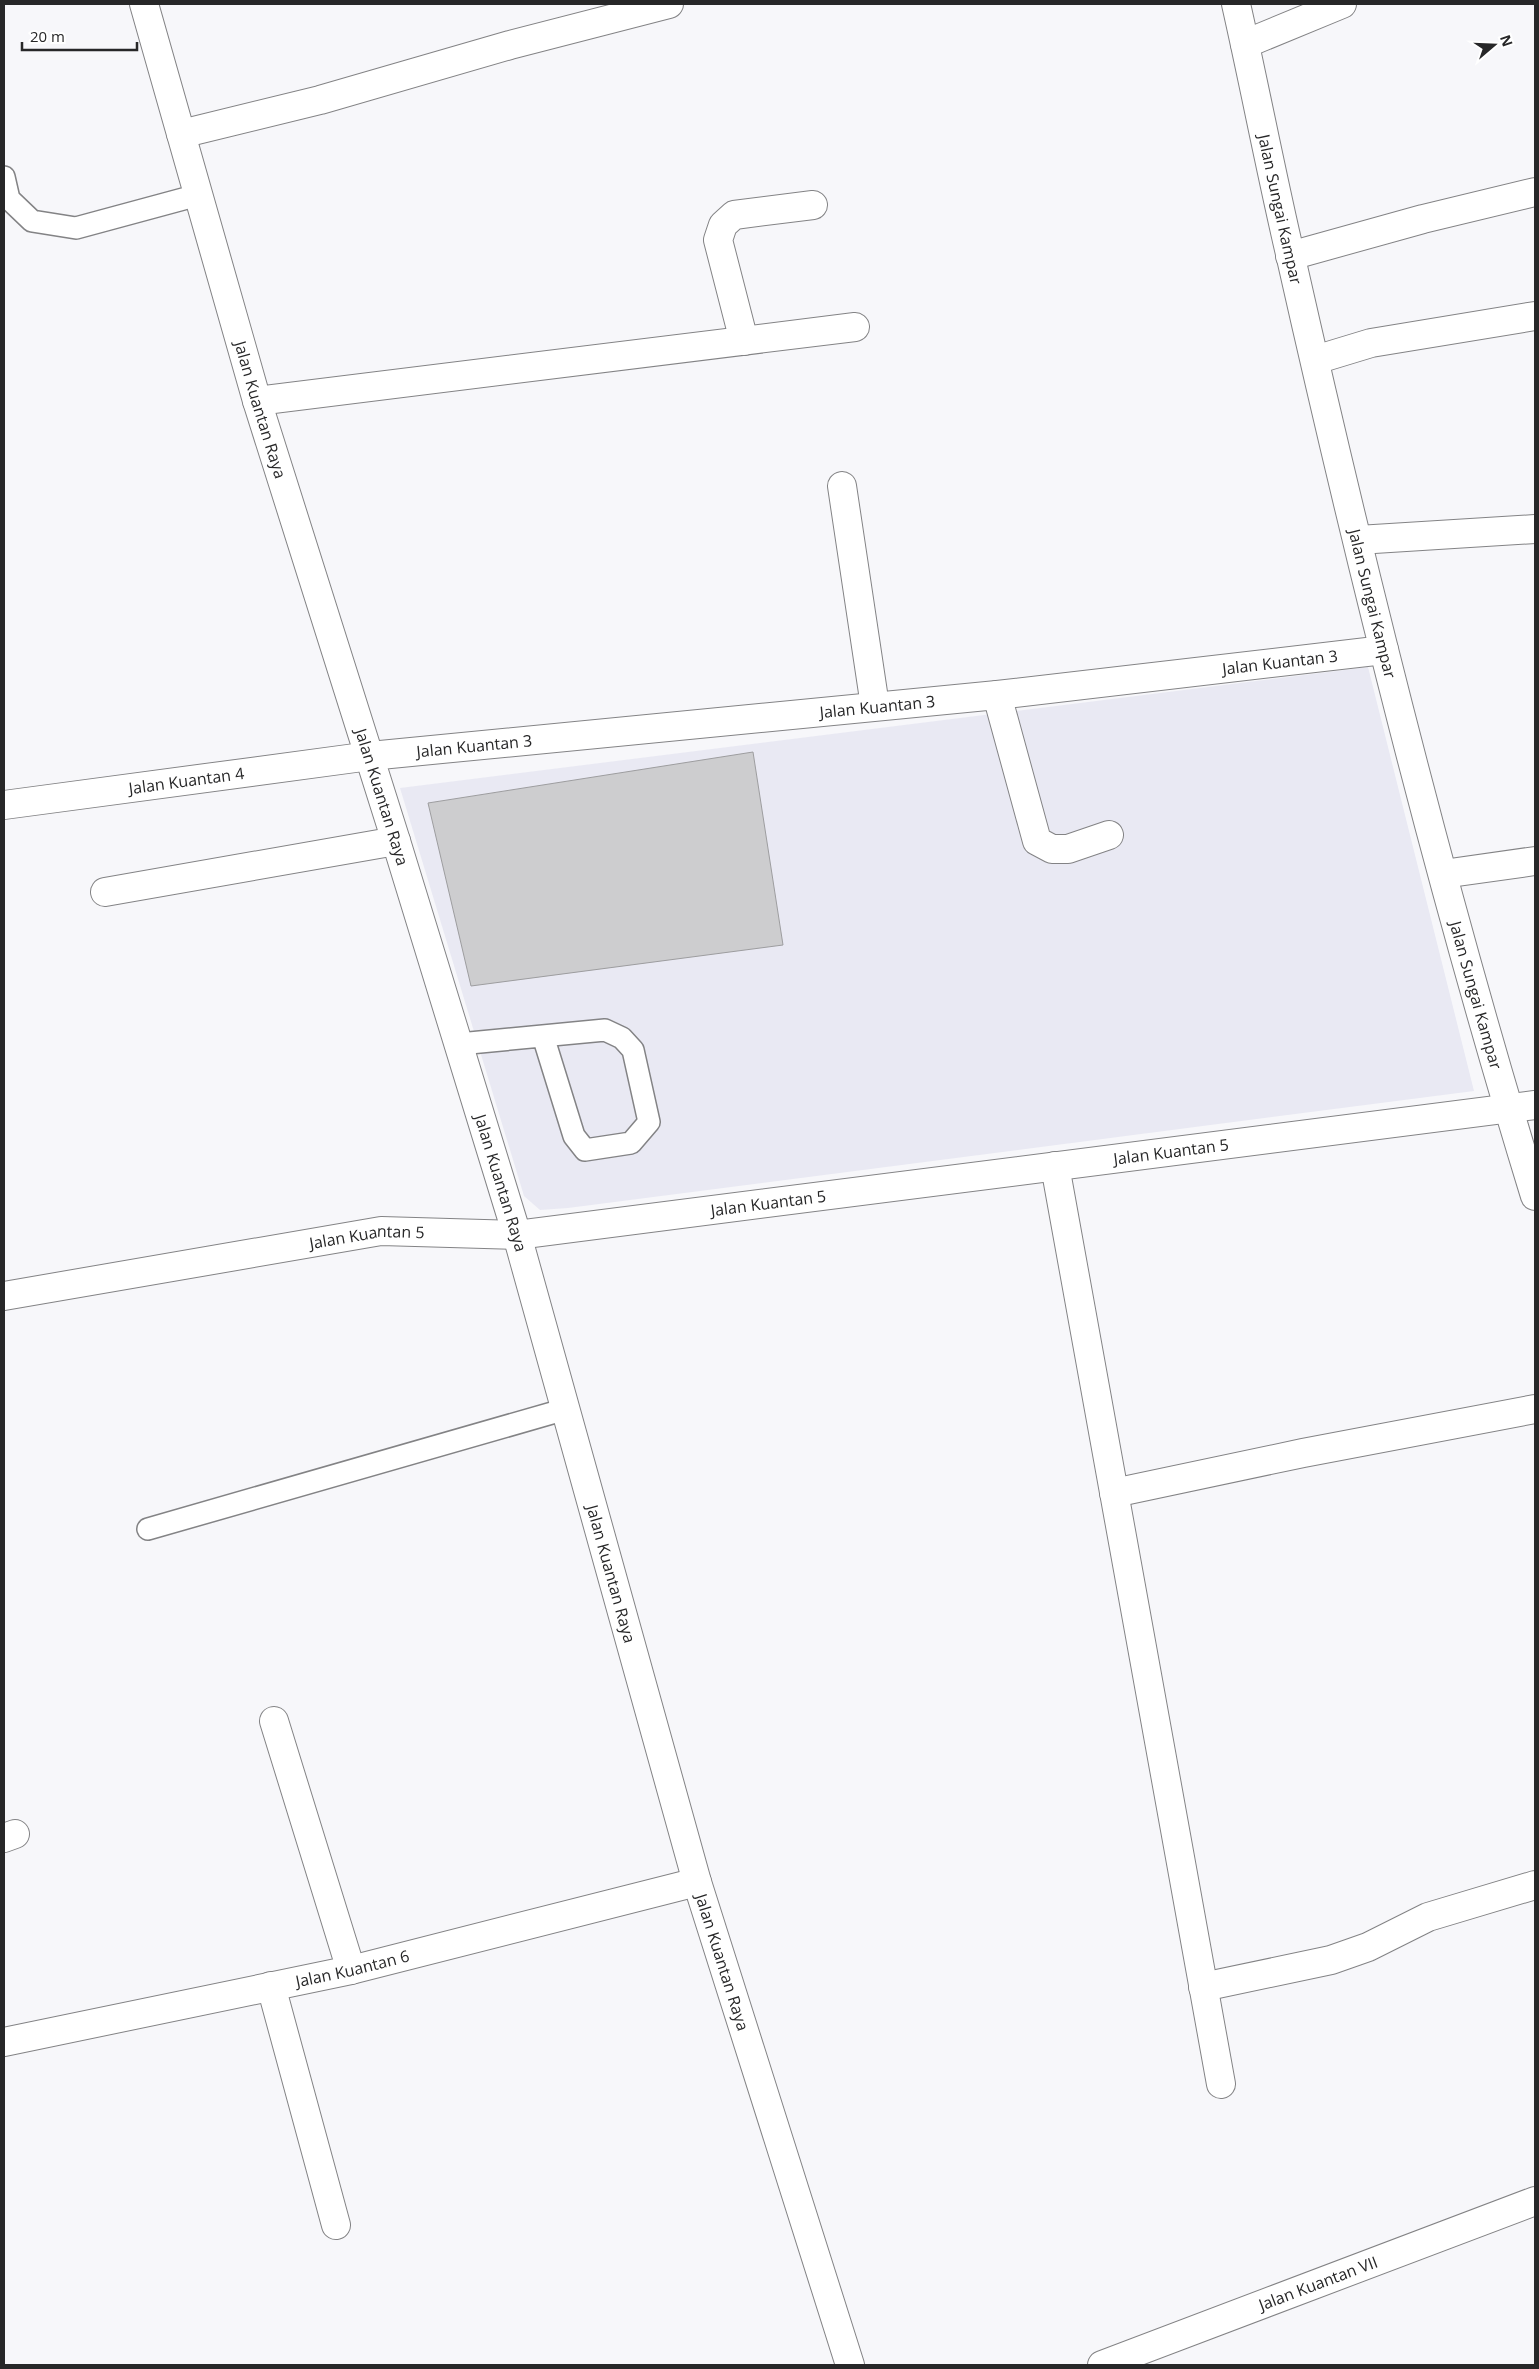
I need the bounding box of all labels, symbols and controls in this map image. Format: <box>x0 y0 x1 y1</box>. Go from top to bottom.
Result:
scale bar <box>22 20 138 52</box>
north arrow <box>1469 20 1519 70</box>
text: 20 m <box>30 26 65 46</box>
text: N <box>1496 32 1518 49</box>
street label: Jalan Sungai Kampar <box>1253 130 1308 287</box>
street label: Jalan Kuantan Raya <box>229 336 292 481</box>
street label: Jalan Sungai Kampar <box>1343 525 1402 681</box>
street label: Jalan Kuantan 3 <box>1219 644 1339 680</box>
street label: Jalan Kuantan 3 <box>816 690 936 723</box>
street label: Jalan Kuantan Raya <box>350 724 414 868</box>
street label: Jalan Kuantan 3 <box>413 729 533 763</box>
street label: Jalan Kuantan 4 <box>125 762 245 799</box>
street label: Jalan Sungai Kampar <box>1444 917 1508 1072</box>
street label: Jalan Kuantan Raya <box>469 1110 532 1254</box>
street label: Jalan Kuantan 5 <box>1110 1133 1230 1170</box>
street label: Jalan Kuantan 5 <box>707 1185 827 1221</box>
street label: Jalan Kuantan 5 <box>306 1220 425 1255</box>
street label: Jalan Kuantan Raya <box>581 1500 641 1645</box>
street label: Jalan Kuantan Raya <box>690 1889 754 2033</box>
street label: Jalan Kuantan 6 <box>292 1945 412 1993</box>
street label: Jalan Kuantan VII <box>1254 2251 1381 2316</box>

